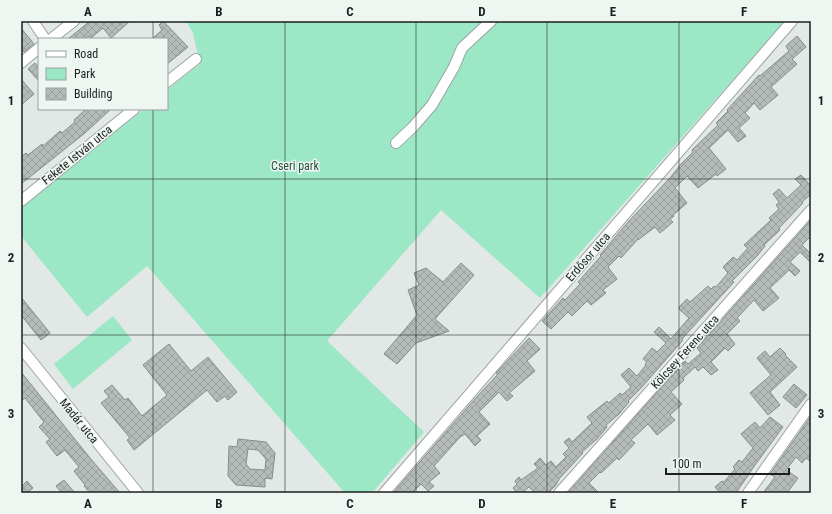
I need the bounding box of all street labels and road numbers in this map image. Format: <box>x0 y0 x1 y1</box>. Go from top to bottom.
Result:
street label: Fekete István utca <box>39 122 115 188</box>
street label: Erdősor utca <box>563 230 613 284</box>
street label: Kölcsey Ferenc utca <box>648 312 722 392</box>
street label: Madár utca <box>57 396 101 446</box>

